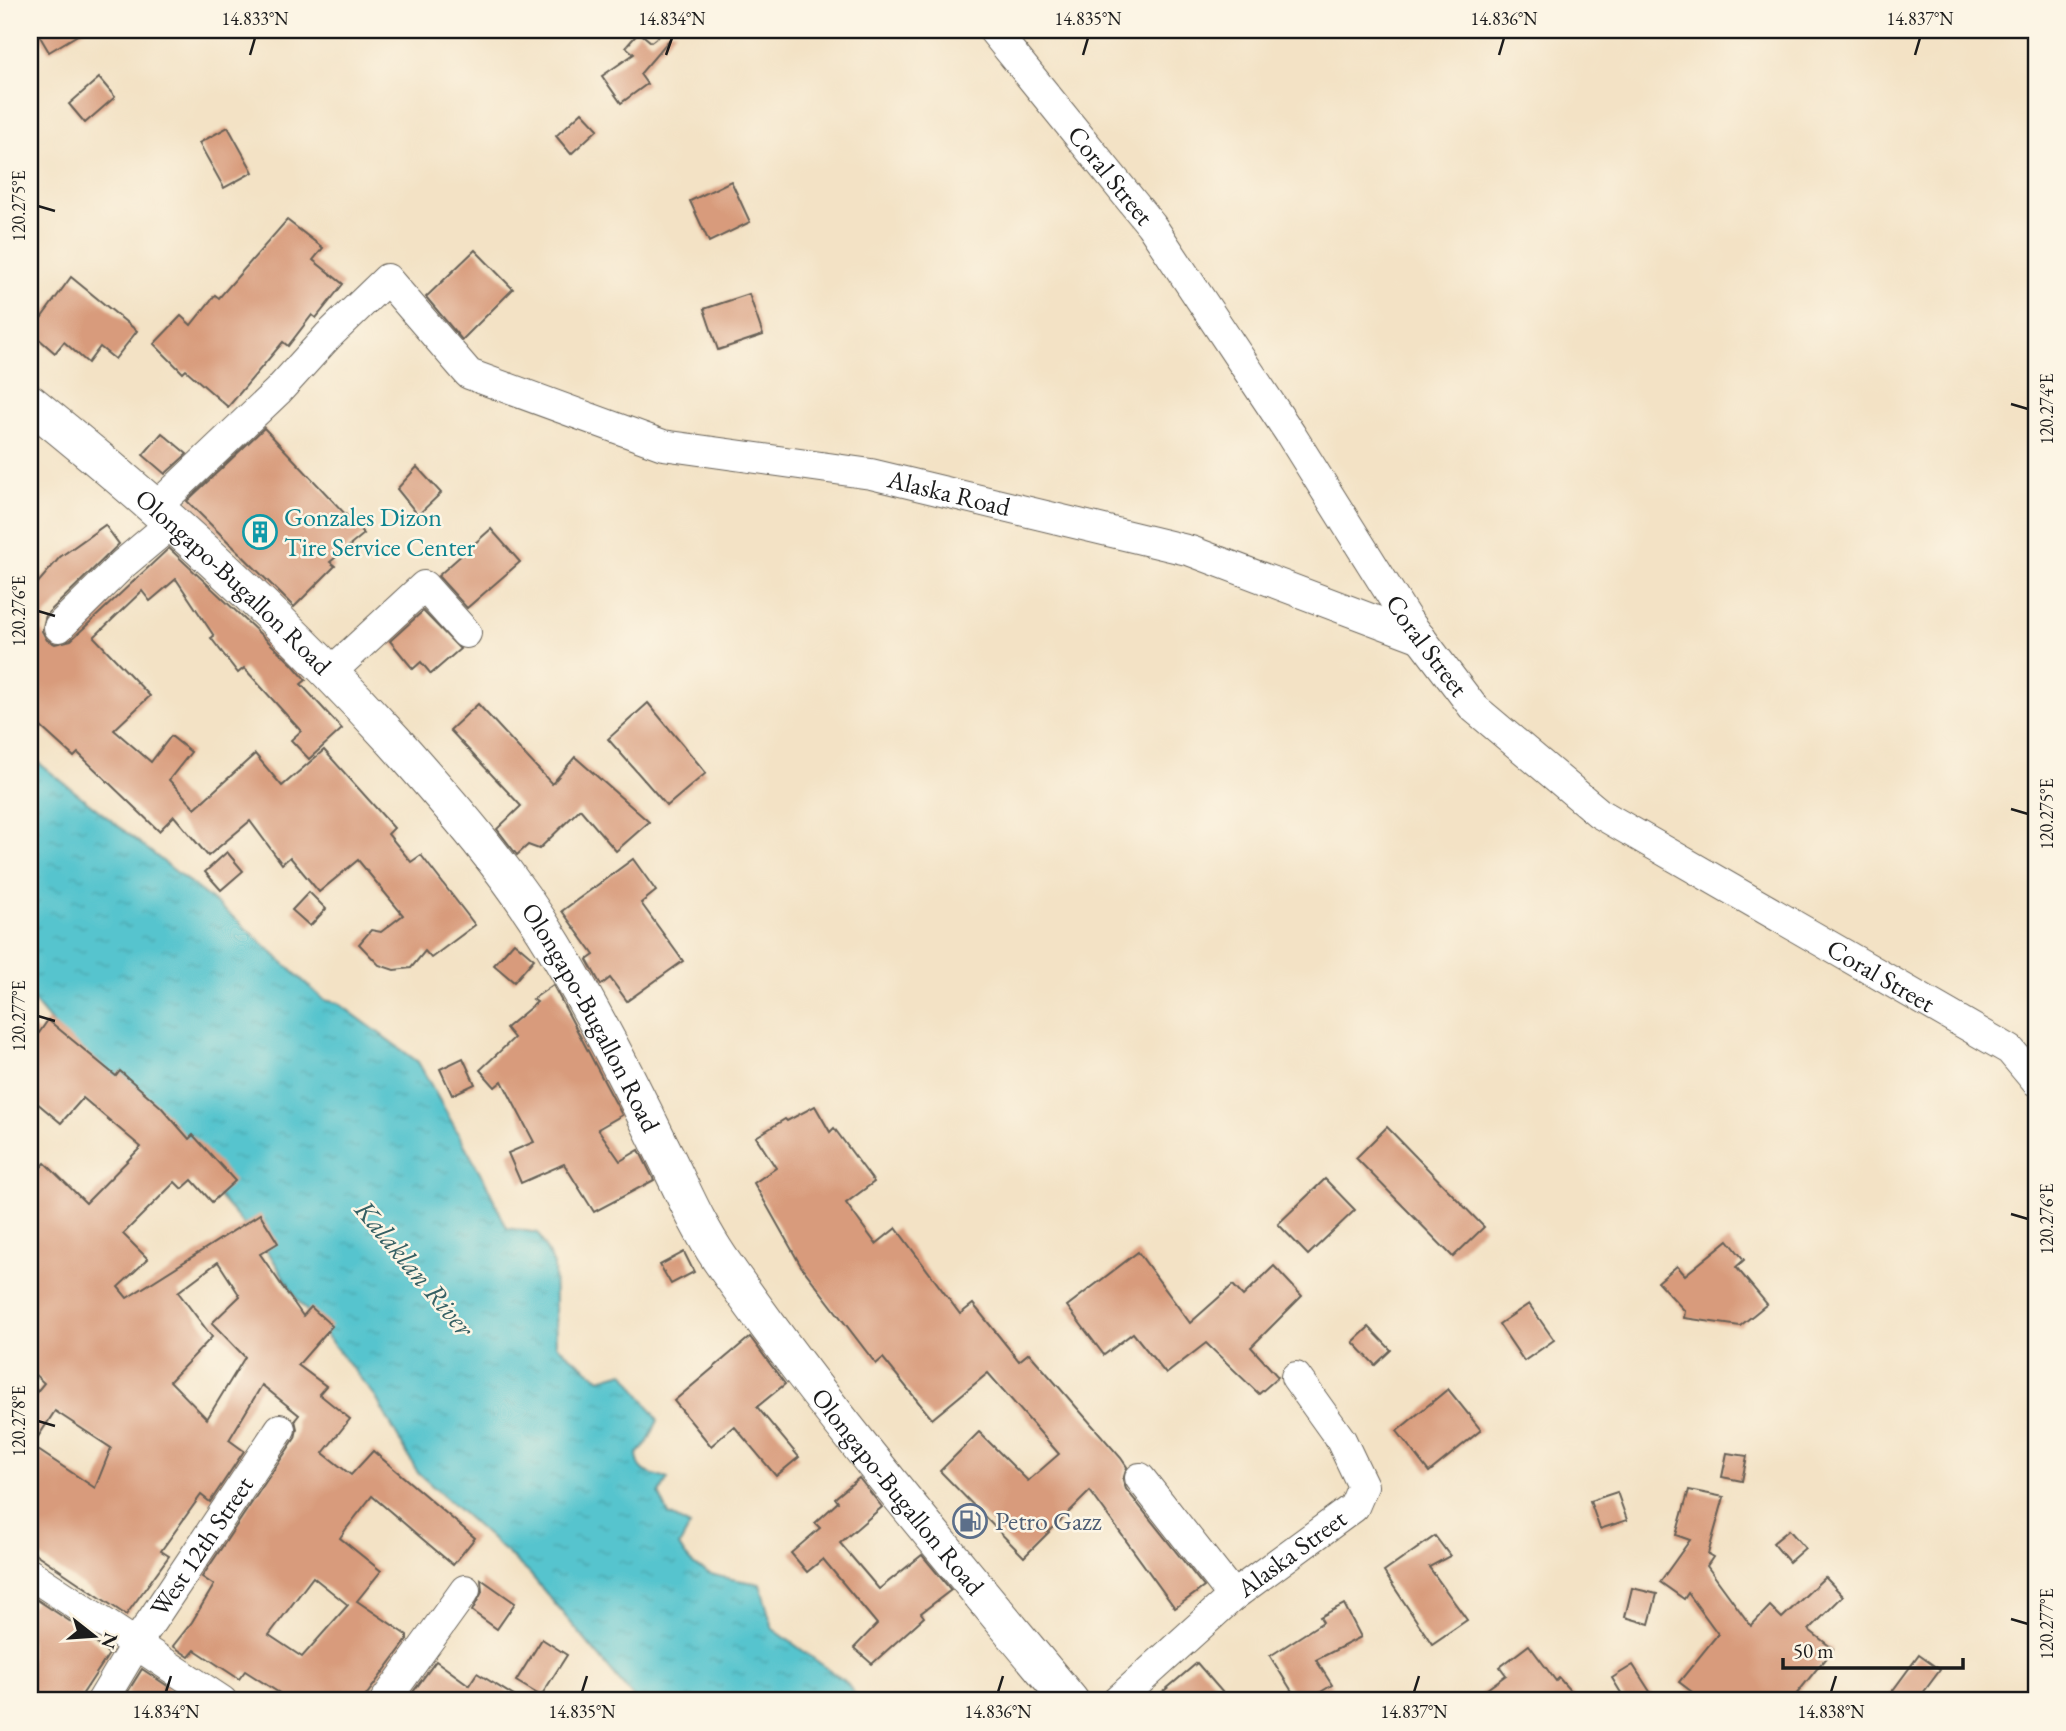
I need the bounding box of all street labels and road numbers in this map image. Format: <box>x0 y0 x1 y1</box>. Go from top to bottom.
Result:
street label: Coral Street <box>1060 118 1161 232</box>
street label: Alaska Road <box>883 461 1015 524</box>
street label: Olongapo-Bugallon Road <box>128 481 340 683</box>
street label: Coral Street <box>1378 588 1476 703</box>
street label: Olongapo-Bugallon Road <box>514 896 668 1138</box>
street label: Coral Street <box>1821 931 1941 1020</box>
street label: Olongapo-Bugallon Road <box>804 1381 993 1603</box>
street label: West 12th Street <box>142 1469 261 1623</box>
street label: Alaska Street <box>1229 1501 1353 1605</box>

